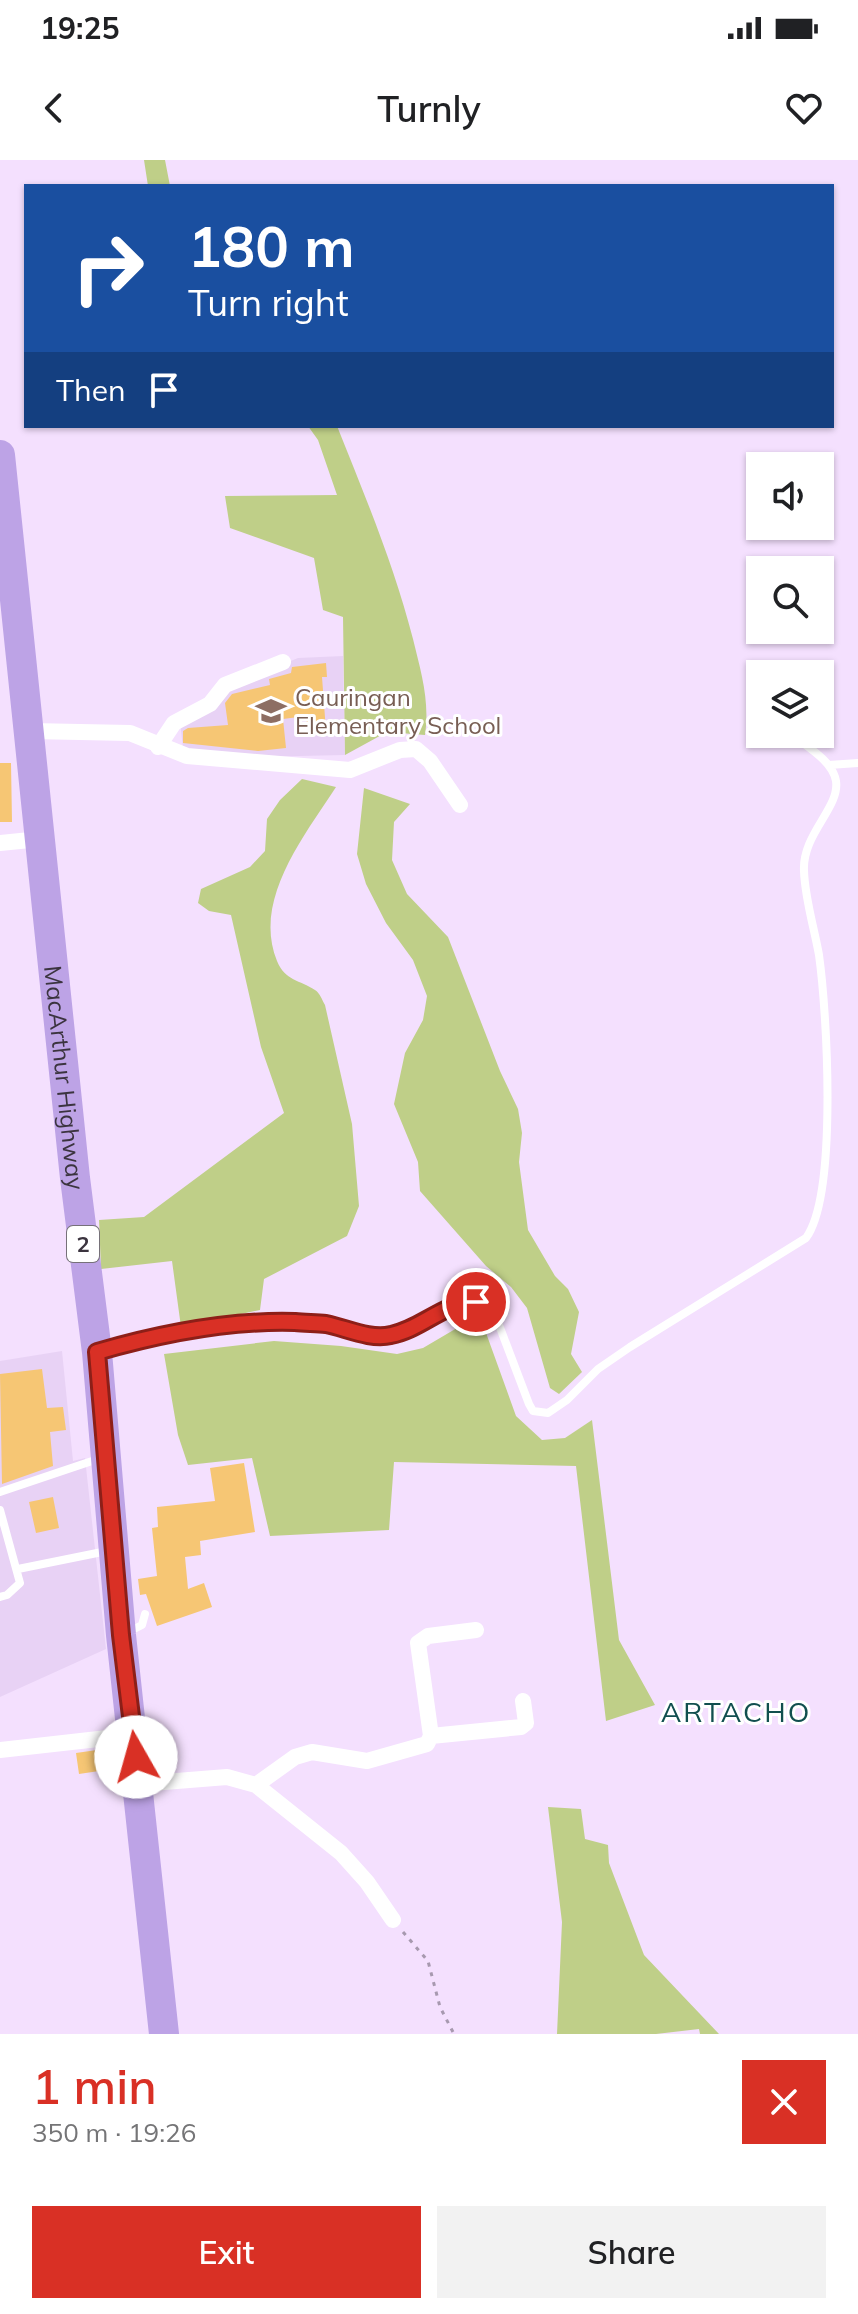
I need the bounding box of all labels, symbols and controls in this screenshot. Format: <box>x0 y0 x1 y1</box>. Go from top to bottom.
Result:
text: 19:25 <box>40 9 119 47</box>
icon: back <box>32 86 76 130</box>
text: Turnly <box>377 86 481 131</box>
icon: heart <box>782 86 826 130</box>
text: 180 m <box>188 211 355 281</box>
icon: right <box>56 216 160 320</box>
text: Turn right <box>188 280 349 325</box>
icon: arrive <box>142 368 186 412</box>
text: Then <box>56 371 126 409</box>
map controls <box>746 452 834 748</box>
button: sound <box>746 452 834 540</box>
button: search <box>746 556 834 644</box>
button: layers <box>746 660 834 748</box>
place label: Cauringan Elementary School <box>295 682 501 740</box>
school or university icon: Cauringan Elementary School <box>254 694 288 728</box>
street label: MacArthur Highway <box>38 964 91 1192</box>
road number: 2 <box>67 1226 99 1262</box>
pin <box>442 1268 510 1336</box>
icon: arrive <box>454 1280 498 1324</box>
district label: ARTACHO <box>661 1694 811 1729</box>
position arrow <box>94 1715 178 1799</box>
text: 1 min <box>32 2056 157 2116</box>
button: close <box>742 2060 826 2144</box>
text: 350 m · 19:26 <box>32 2116 196 2149</box>
button: Exit <box>32 2206 421 2298</box>
button: Share <box>437 2206 826 2298</box>

